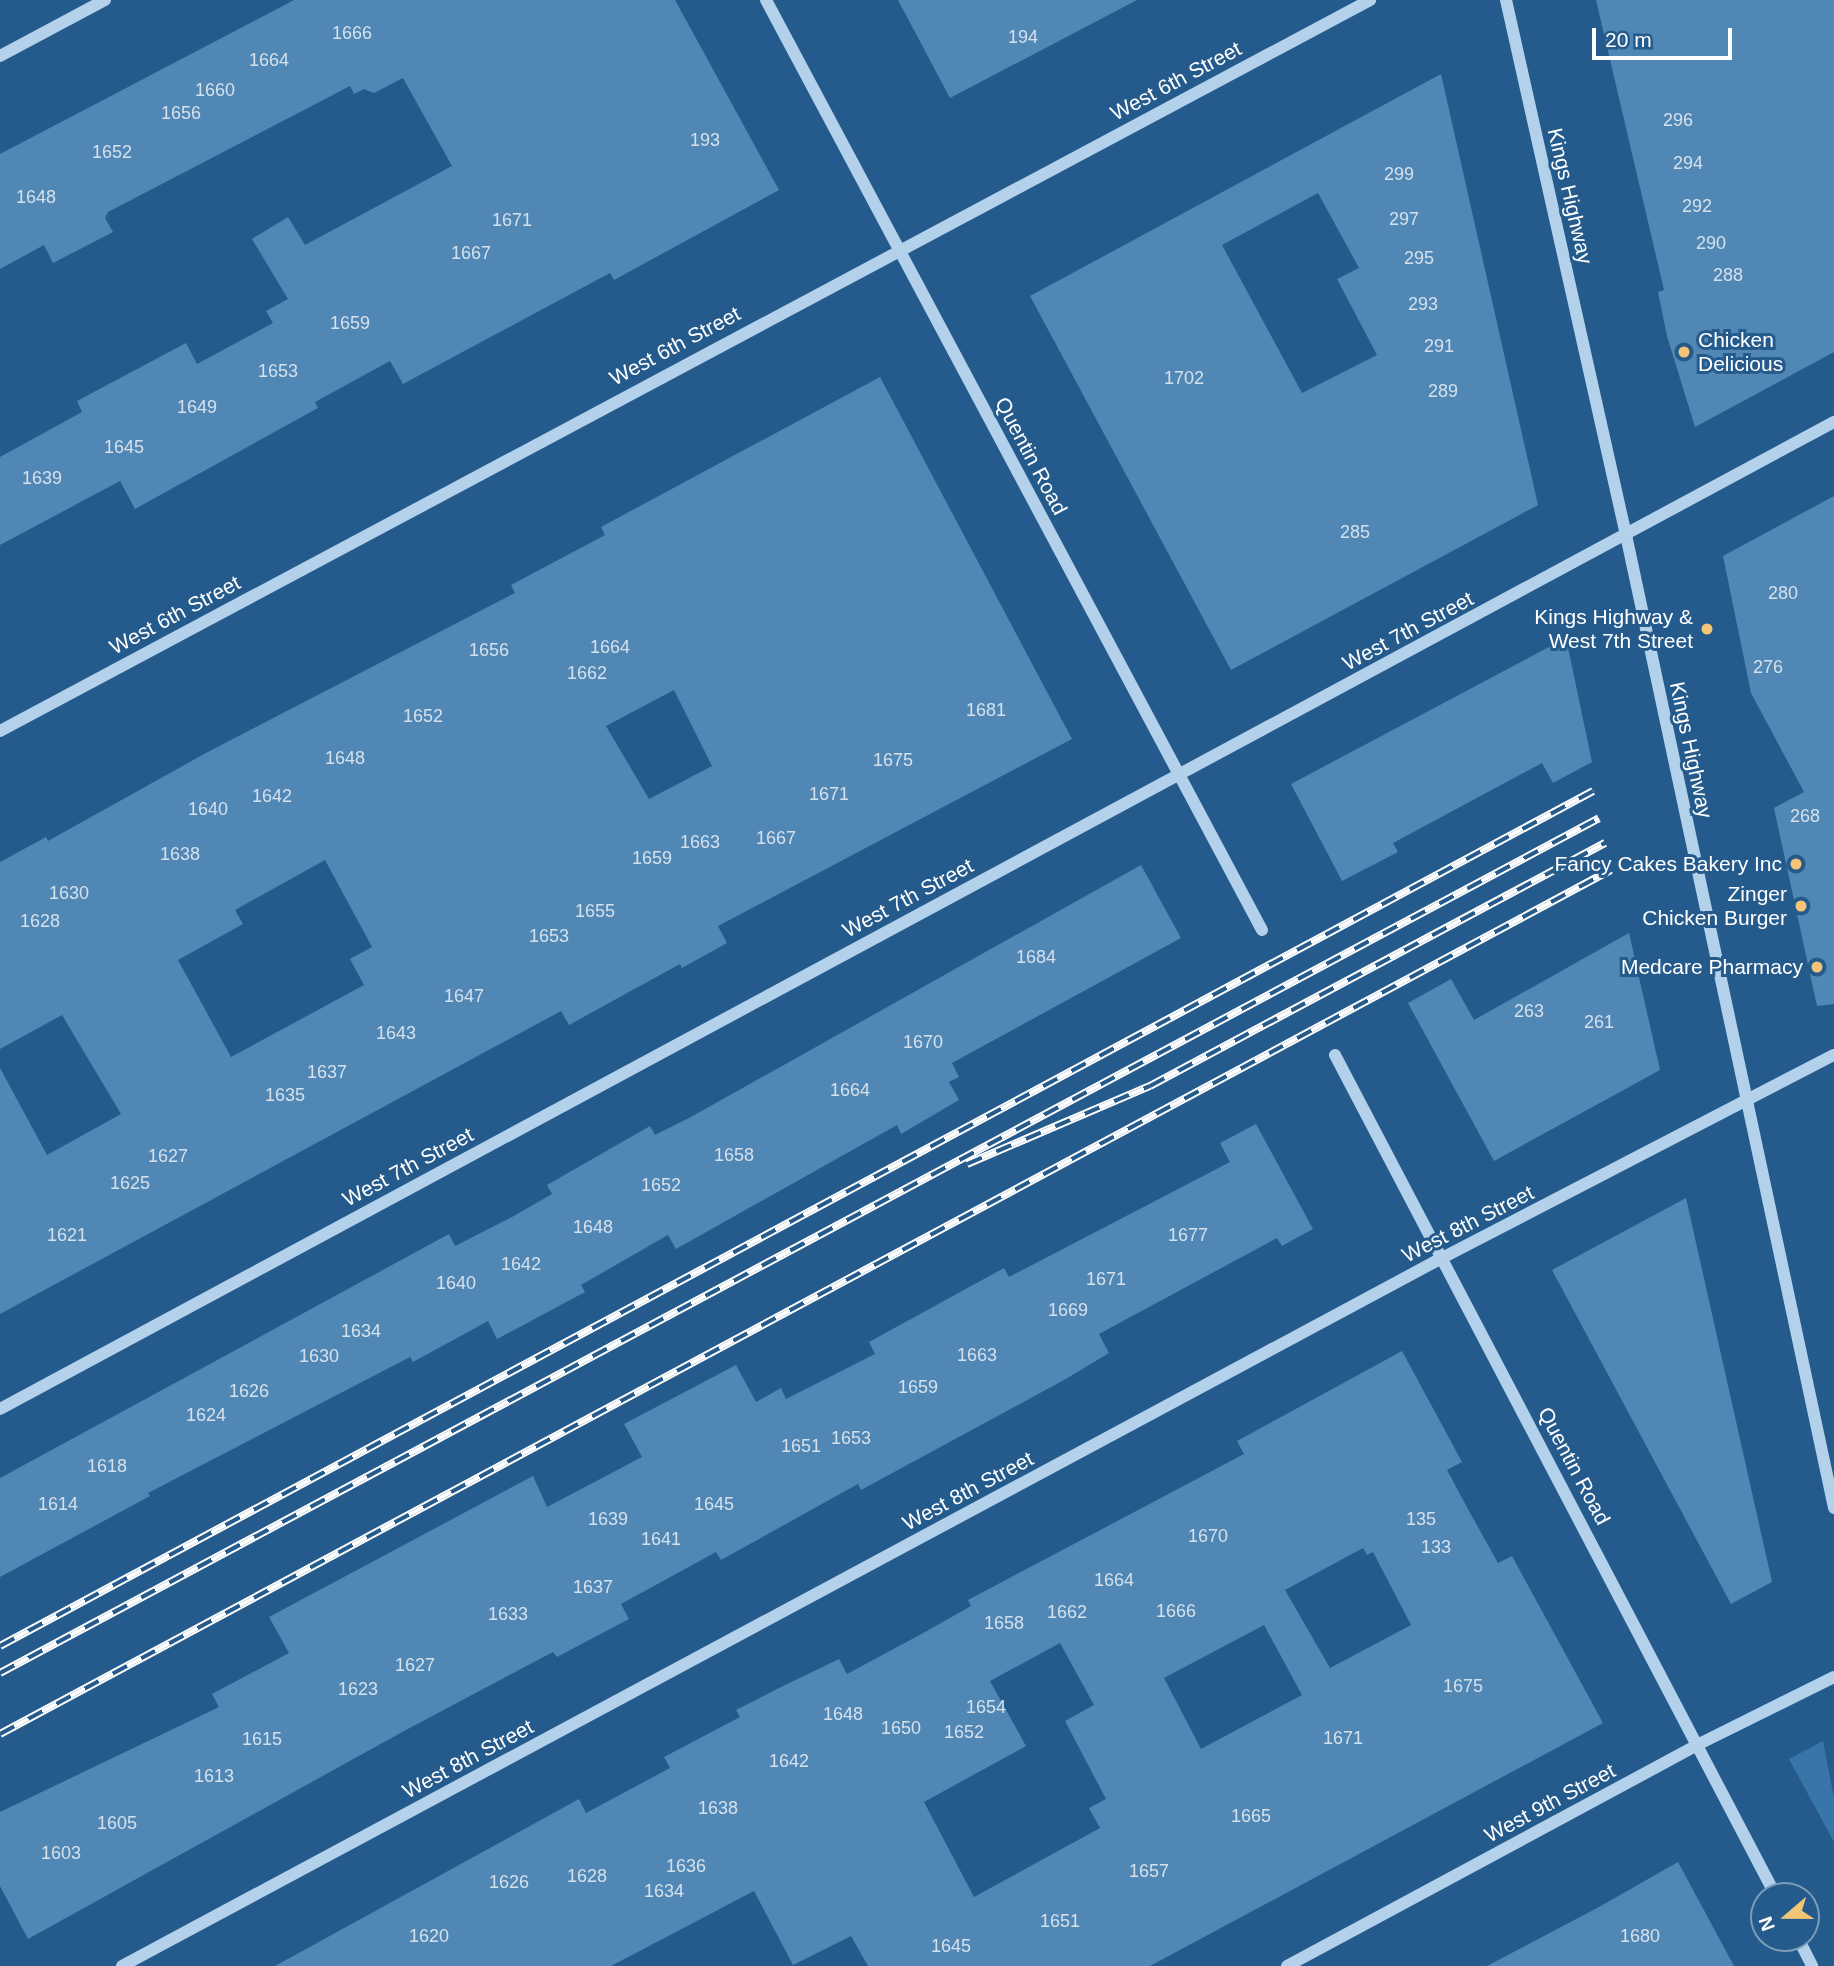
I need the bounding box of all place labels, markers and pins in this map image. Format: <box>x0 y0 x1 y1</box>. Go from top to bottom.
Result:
place label: Chicken Delicious <box>1698 327 1783 377</box>
marker: Chicken Delicious <box>1676 344 1692 360</box>
place label: Kings Highway & West 7th Street <box>1534 604 1693 654</box>
marker: Kings Highway & West 7th Street <box>1699 621 1715 637</box>
place label: Fancy Cakes Bakery Inc <box>1554 851 1782 877</box>
marker: Fancy Cakes Bakery Inc <box>1788 856 1804 872</box>
place label: Zinger Chicken Burger <box>1642 881 1787 931</box>
marker: Zinger Chicken Burger <box>1793 898 1809 914</box>
place label: Medcare Pharmacy <box>1621 954 1803 980</box>
marker: Medcare Pharmacy <box>1809 959 1825 975</box>

